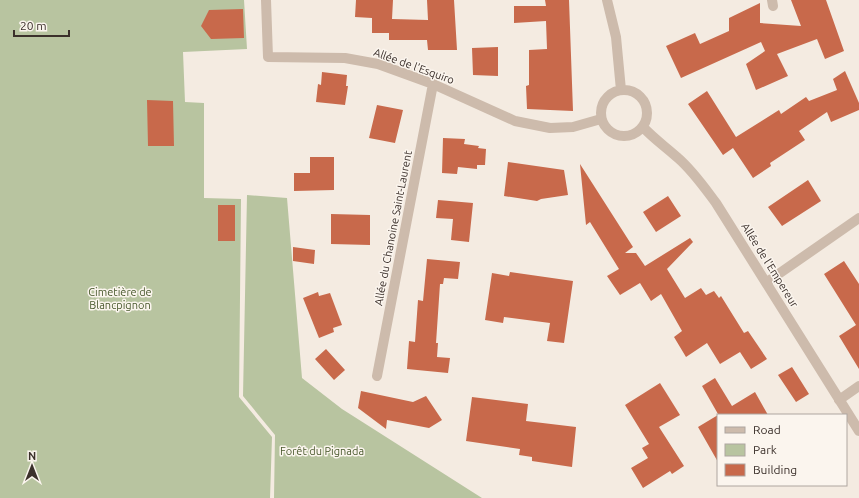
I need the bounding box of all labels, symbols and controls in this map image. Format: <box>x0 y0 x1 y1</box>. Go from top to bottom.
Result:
scale bar <box>14 12 69 38</box>
text: 20 m <box>20 19 47 32</box>
street label: Allée de l'Esquiro <box>372 46 456 86</box>
street label: Allée du Chanoine Saint-Laurent <box>372 149 414 307</box>
street label: Allée de l'Empereur <box>739 221 801 310</box>
park label: Cimetière de Blancpignon <box>88 286 152 311</box>
legend <box>717 414 847 486</box>
text: Road <box>753 423 781 436</box>
text: Park <box>753 443 777 456</box>
park label: Forêt du Pignada <box>280 445 364 457</box>
north arrow <box>12 446 52 486</box>
text: N <box>28 450 36 462</box>
text: Building <box>753 463 797 476</box>

